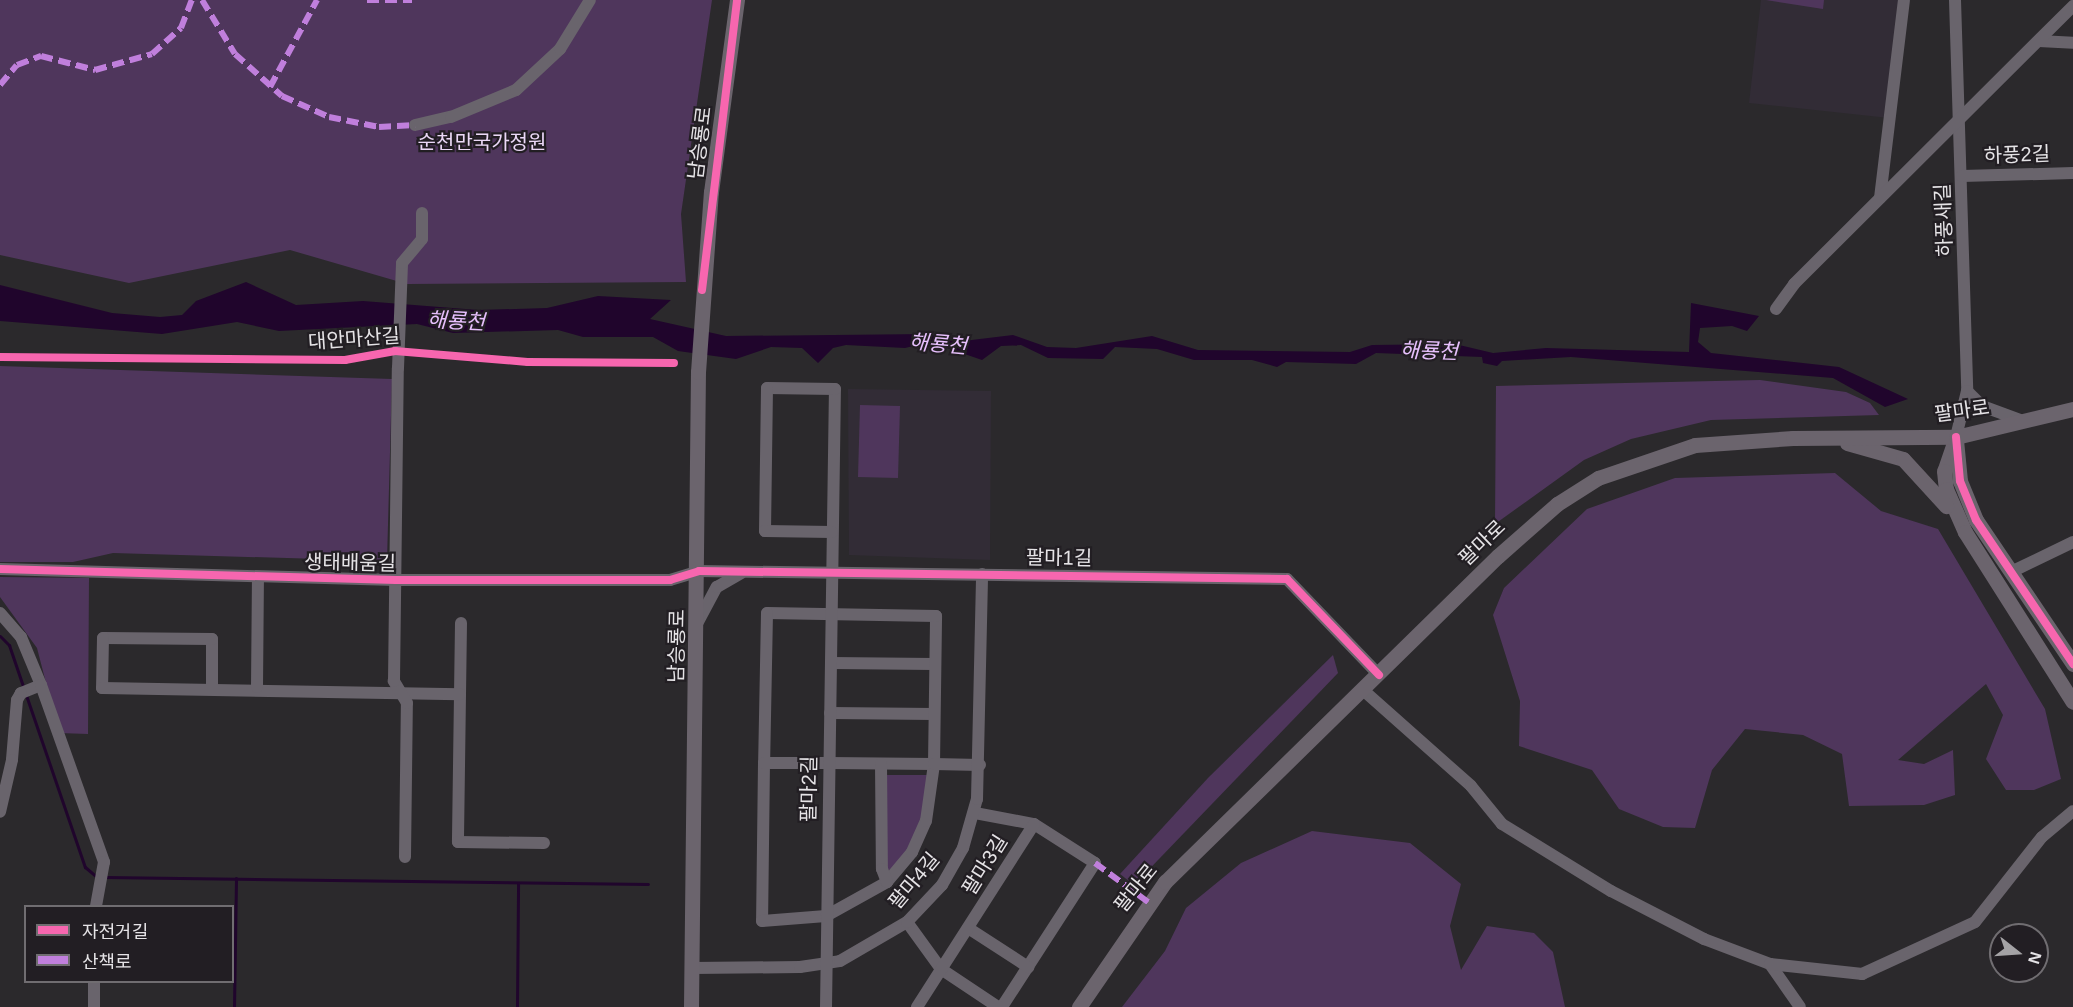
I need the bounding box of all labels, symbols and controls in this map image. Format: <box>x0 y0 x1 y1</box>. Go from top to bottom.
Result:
street label: 남승룡로 <box>684 105 716 181</box>
park label: 순천만국가정원 <box>418 130 546 154</box>
street label: 하풍2길 <box>1983 142 2051 168</box>
street label: 하풍새길 <box>1931 183 1957 257</box>
water label: 해룡천 <box>426 307 486 335</box>
street label: 대안마산길 <box>307 324 401 354</box>
water label: 해룡천 <box>908 329 968 359</box>
water label: 해룡천 <box>1400 337 1458 365</box>
street label: 팔마로 <box>1933 395 1991 427</box>
street label: 팔마로 <box>1454 515 1510 571</box>
street label: 팔마1길 <box>1026 545 1092 571</box>
street label: 생태배움길 <box>304 550 396 576</box>
street label: 남승룡로 <box>664 609 690 683</box>
street label: 팔마2길 <box>796 756 822 822</box>
street label: 팔마3길 <box>957 831 1013 899</box>
street label: 팔마4길 <box>883 848 945 914</box>
street label: 팔마로 <box>1109 859 1163 917</box>
legend <box>24 905 234 983</box>
text: 자전거길 <box>82 922 148 942</box>
north arrow <box>1989 923 2049 983</box>
text: N <box>2025 950 2045 966</box>
text: 산책로 <box>82 952 132 972</box>

